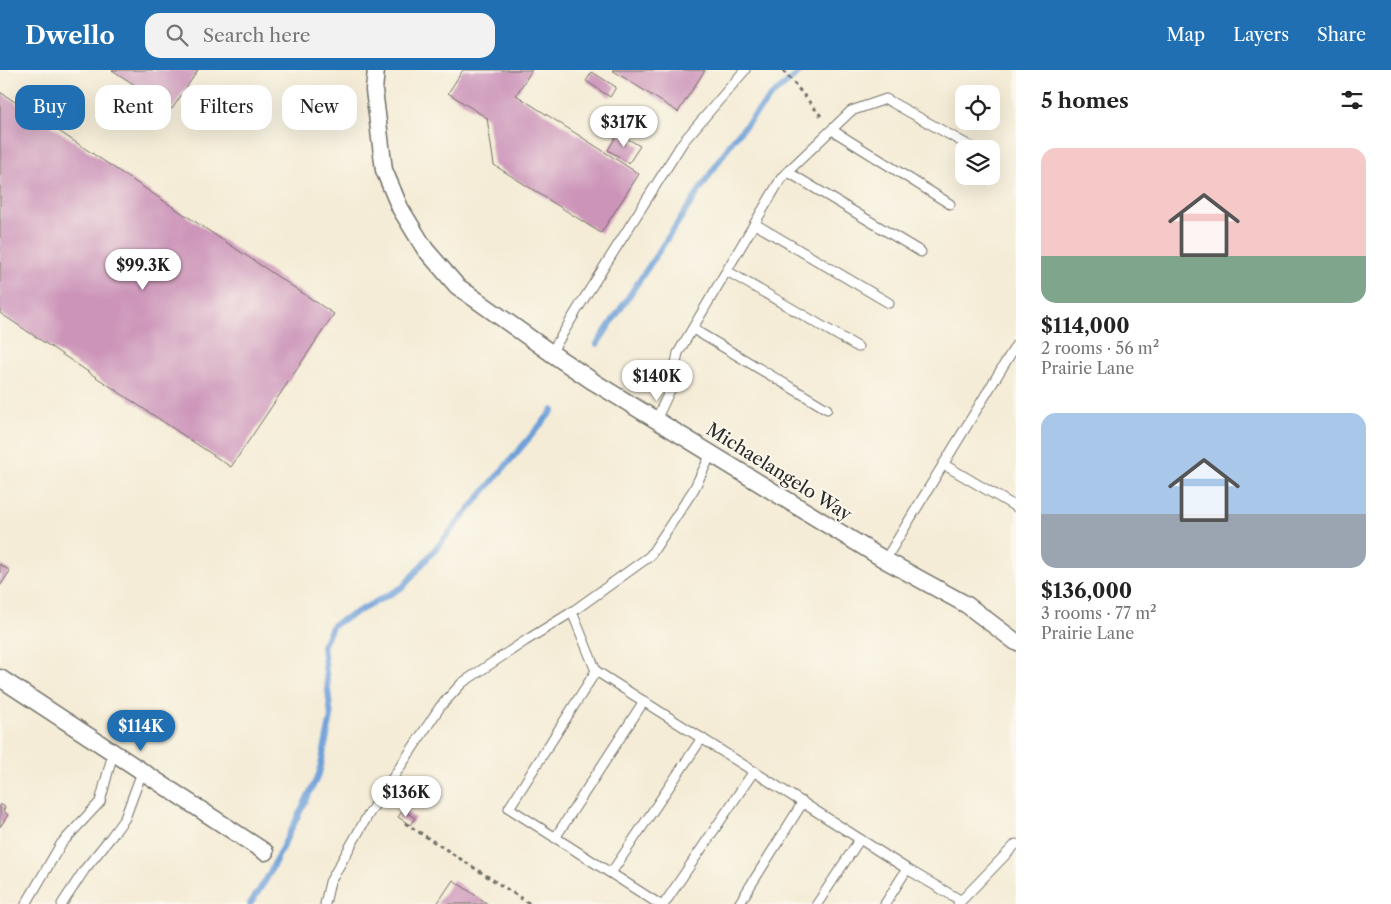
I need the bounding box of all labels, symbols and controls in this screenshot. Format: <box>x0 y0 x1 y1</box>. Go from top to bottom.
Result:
search box <box>145 13 495 58</box>
text: Dwello <box>25 21 115 50</box>
icon: search <box>163 21 191 49</box>
text: Search here <box>203 24 310 47</box>
text: Map <box>1167 24 1205 46</box>
text: Layers <box>1233 24 1289 46</box>
text: Share <box>1317 24 1366 46</box>
chip: Buy <box>15 85 85 130</box>
chip: Rent <box>95 85 171 130</box>
chip: Filters <box>181 85 272 130</box>
chip: New <box>282 85 357 130</box>
map controls <box>955 85 1000 185</box>
button: locate <box>955 85 1000 130</box>
icon: filters <box>1338 86 1366 114</box>
text: 5 homes <box>1041 88 1129 113</box>
pin: $317K <box>589 106 659 148</box>
text: $317K <box>601 112 647 132</box>
button: layers <box>955 140 1000 185</box>
icon: home <box>1159 180 1249 270</box>
pin: $99.3K <box>102 248 184 291</box>
text: $99.3K <box>116 255 170 275</box>
text: $114,000 <box>1041 313 1130 338</box>
text: 2 rooms · 56 m² <box>1041 338 1159 358</box>
text: Prairie Lane <box>1041 358 1134 378</box>
pin: $140K <box>622 360 692 402</box>
text: $140K <box>633 366 681 386</box>
street label: Michaelangelo Way <box>702 418 857 526</box>
icon: home <box>1159 445 1249 535</box>
text: $136,000 <box>1041 578 1132 603</box>
text: 3 rooms · 77 m² <box>1041 603 1157 623</box>
text: Prairie Lane <box>1041 623 1134 643</box>
pin: $114K <box>106 710 176 752</box>
text: $114K <box>118 716 164 736</box>
pin: $136K <box>371 776 441 818</box>
text: $136K <box>382 782 430 802</box>

